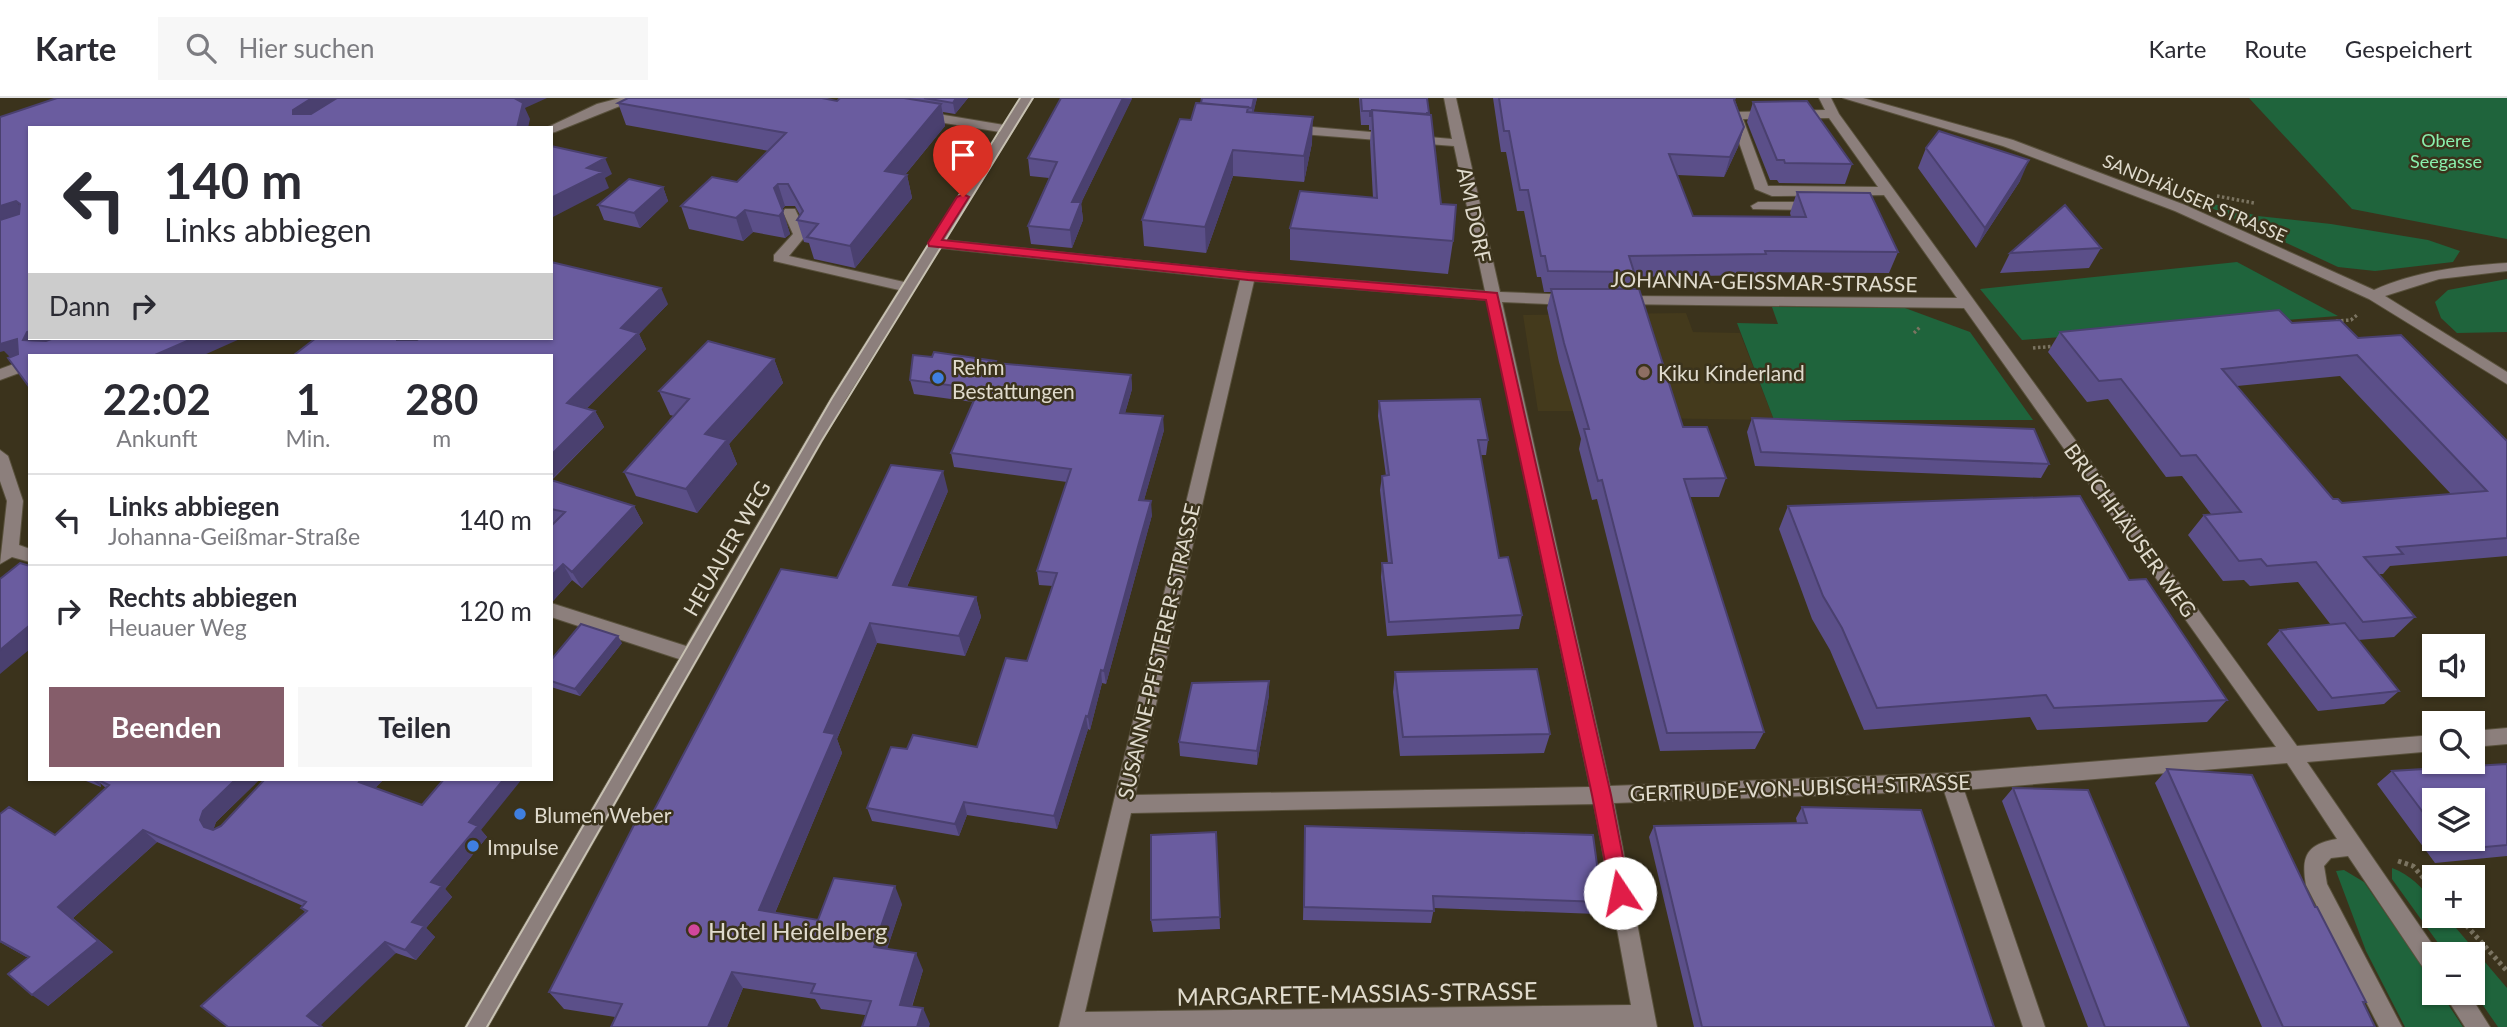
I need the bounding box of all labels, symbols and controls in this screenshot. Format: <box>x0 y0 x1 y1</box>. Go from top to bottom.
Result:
search box <box>158 17 648 80</box>
text: Karte <box>35 28 116 68</box>
icon: search <box>182 29 220 67</box>
text: Hier suchen <box>238 32 375 64</box>
text: Karte <box>2149 34 2206 63</box>
text: Route <box>2244 34 2307 63</box>
text: Gespeichert <box>2345 34 2472 63</box>
pin <box>933 125 993 197</box>
park label: Obere Seegasse <box>2410 129 2482 172</box>
icon: arrive <box>944 136 982 174</box>
street label: SANDHÄUSER STRASSE <box>2100 149 2290 247</box>
text: 140 m <box>164 151 302 209</box>
icon: left <box>49 154 140 245</box>
street label: AM DORF <box>1453 165 1497 265</box>
text: Links abbiegen <box>164 210 372 249</box>
street label: JOHANNA-GEISSMAR-STRASSE <box>1610 266 1918 296</box>
icon: right <box>124 287 162 325</box>
text: Dann <box>49 290 110 322</box>
place label: Rehm Bestattungen <box>952 354 1075 403</box>
place label: Kiku Kinderland <box>1658 360 1805 385</box>
marker: Kiku Kinderland <box>1636 364 1652 380</box>
marker: Rehm Bestattungen <box>930 370 946 386</box>
text: 22:02 <box>103 374 211 424</box>
text: 1 <box>296 374 320 424</box>
text: 280 <box>405 374 478 424</box>
text: Ankunft <box>116 424 197 452</box>
text: Min. <box>286 424 331 452</box>
text: m <box>432 424 451 452</box>
street label: BRUCHHÄUSER WEG <box>2060 438 2202 622</box>
street label: HEUAUER WEG <box>677 476 775 620</box>
text: Links abbiegen <box>108 490 280 522</box>
icon: left <box>49 501 87 539</box>
street label: SUSANNE-PFISTERER-STRASSE <box>1112 501 1204 801</box>
text: 140 m <box>459 504 532 536</box>
text: Johanna-Geißmar-Straße <box>108 522 360 550</box>
text: Rechts abbiegen <box>108 581 297 613</box>
icon: right <box>49 592 87 630</box>
text: 120 m <box>459 595 532 627</box>
text: Heuauer Weg <box>108 613 247 641</box>
map controls <box>2422 634 2485 1005</box>
button: sound <box>2422 634 2485 697</box>
button: Beenden <box>49 687 284 767</box>
button: Teilen <box>298 687 532 767</box>
button: search <box>2422 711 2485 774</box>
street label: GERTRUDE-VON-UBISCH-STRASSE <box>1629 769 1971 805</box>
button: layers <box>2422 788 2485 851</box>
place label: Blumen Weber <box>534 802 672 827</box>
marker: Blumen Weber <box>512 806 528 822</box>
place label: Impulse <box>487 834 559 859</box>
marker: Impulse <box>465 838 481 854</box>
position arrow <box>1583 856 1657 930</box>
button: + <box>2422 865 2485 928</box>
place label: Hotel Heidelberg <box>708 916 888 945</box>
marker: Hotel Heidelberg <box>686 922 702 938</box>
button: − <box>2422 942 2485 1005</box>
street label: MARGARETE-MASSIAS-STRASSE <box>1176 975 1538 1011</box>

